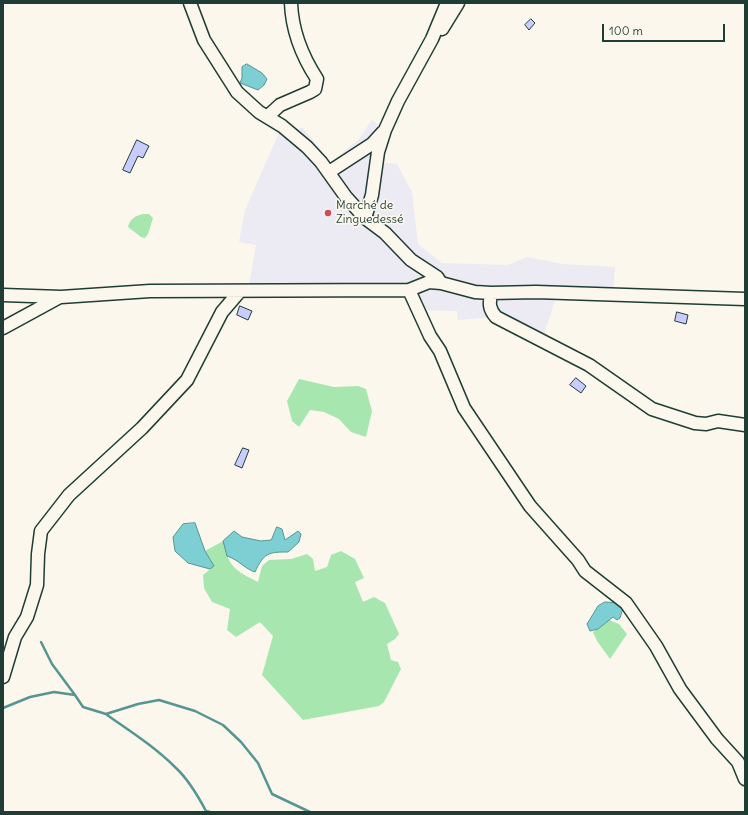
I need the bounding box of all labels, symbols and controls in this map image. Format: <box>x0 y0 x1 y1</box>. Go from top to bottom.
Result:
scale bar <box>604 16 727 42</box>
text: 100 m <box>609 23 643 38</box>
place label: Marché de Zinguedessé <box>336 199 403 227</box>
marker: Marché de Zinguedessé <box>323 208 333 218</box>

